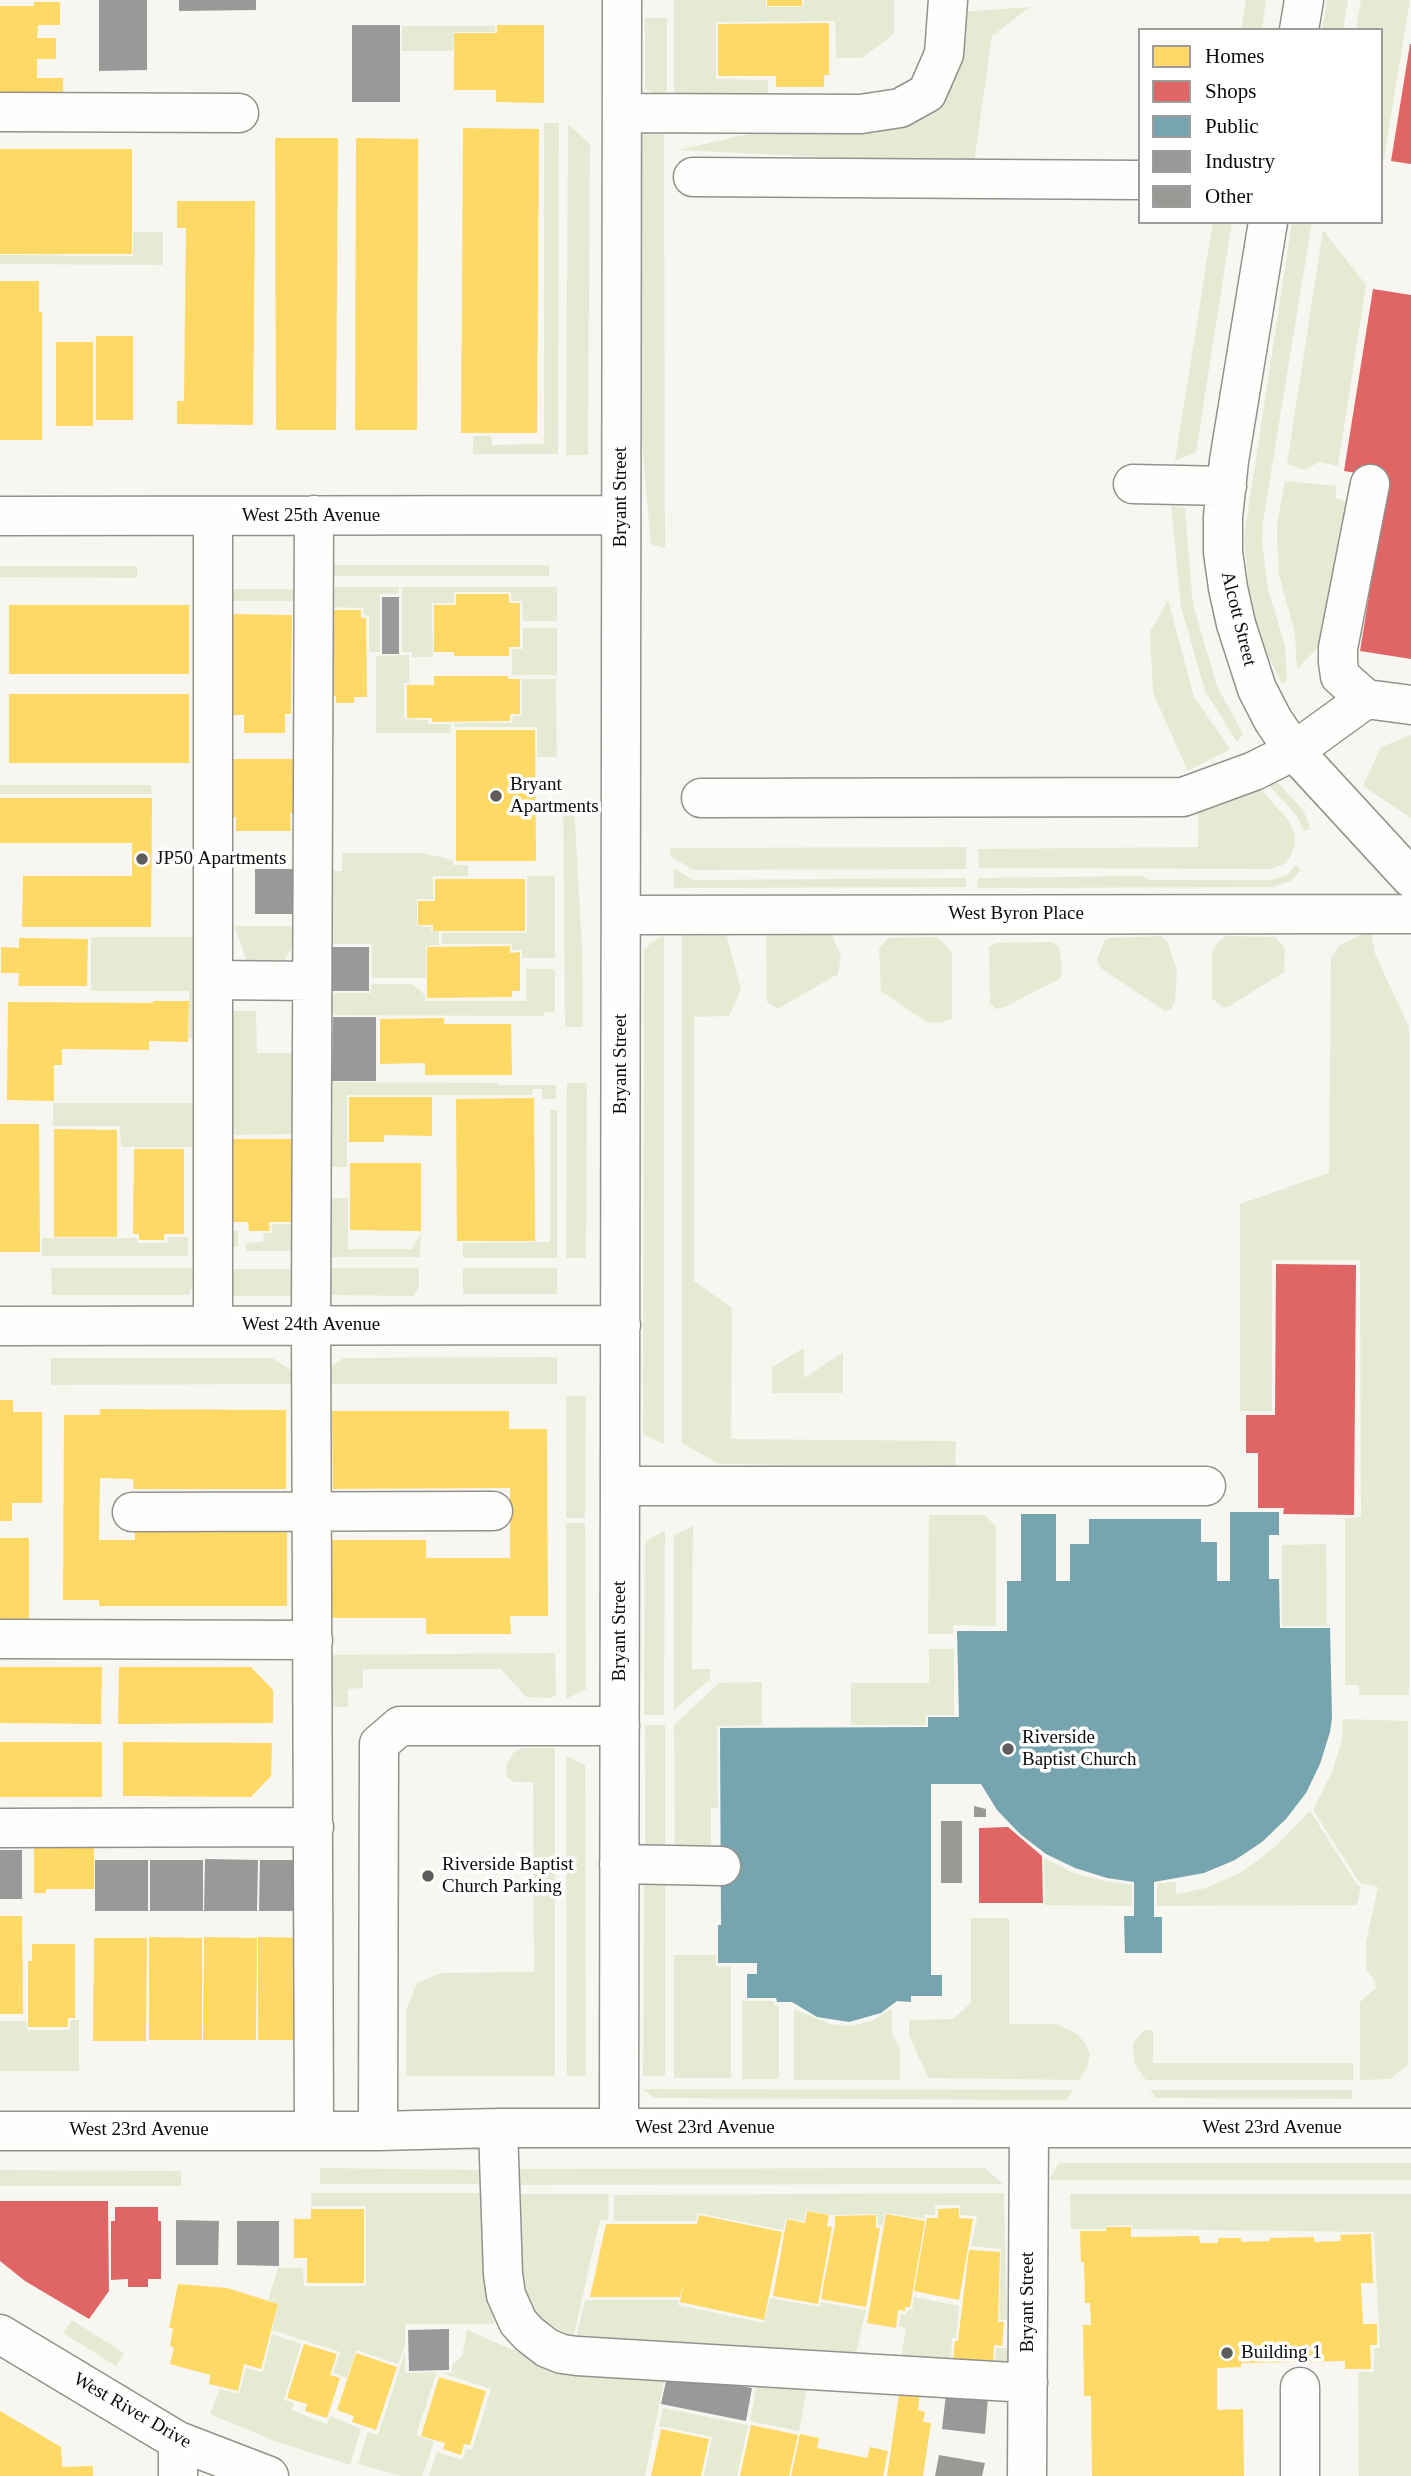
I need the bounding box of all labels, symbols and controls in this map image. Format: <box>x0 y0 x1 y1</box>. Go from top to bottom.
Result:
legend <box>1138 28 1383 224</box>
text: Homes <box>1205 44 1265 68</box>
text: Shops <box>1205 79 1256 103</box>
text: Public <box>1205 114 1259 138</box>
text: Industry <box>1205 149 1275 173</box>
text: Other <box>1205 184 1253 208</box>
street label: Bryant Street <box>610 447 632 547</box>
street label: West 25th Avenue <box>242 505 380 527</box>
street label: Alcott Street <box>1215 569 1261 669</box>
place label: Bryant Apartments <box>510 774 599 818</box>
marker: Bryant Apartments <box>488 788 504 804</box>
place label: JP50 Apartments <box>156 848 286 870</box>
marker: JP50 Apartments <box>134 851 150 867</box>
street label: West Byron Place <box>948 903 1084 925</box>
street label: Bryant Street <box>610 1014 632 1114</box>
street label: West 24th Avenue <box>242 1314 380 1336</box>
street label: Bryant Street <box>609 1581 631 1681</box>
place label: Riverside Baptist Church <box>1022 1727 1137 1771</box>
marker: Riverside Baptist Church <box>1000 1741 1016 1757</box>
place label: Riverside Baptist Church Parking <box>442 1854 573 1898</box>
marker: Riverside Baptist Church Parking <box>420 1868 436 1884</box>
street label: West 23rd Avenue <box>635 2117 775 2139</box>
street label: West 23rd Avenue <box>1202 2117 1342 2139</box>
street label: West 23rd Avenue <box>69 2119 209 2141</box>
street label: Bryant Street <box>1017 2252 1039 2352</box>
place label: Building 1 <box>1241 2342 1322 2364</box>
marker: Building 1 <box>1219 2345 1235 2361</box>
street label: West River Drive <box>69 2368 195 2454</box>

